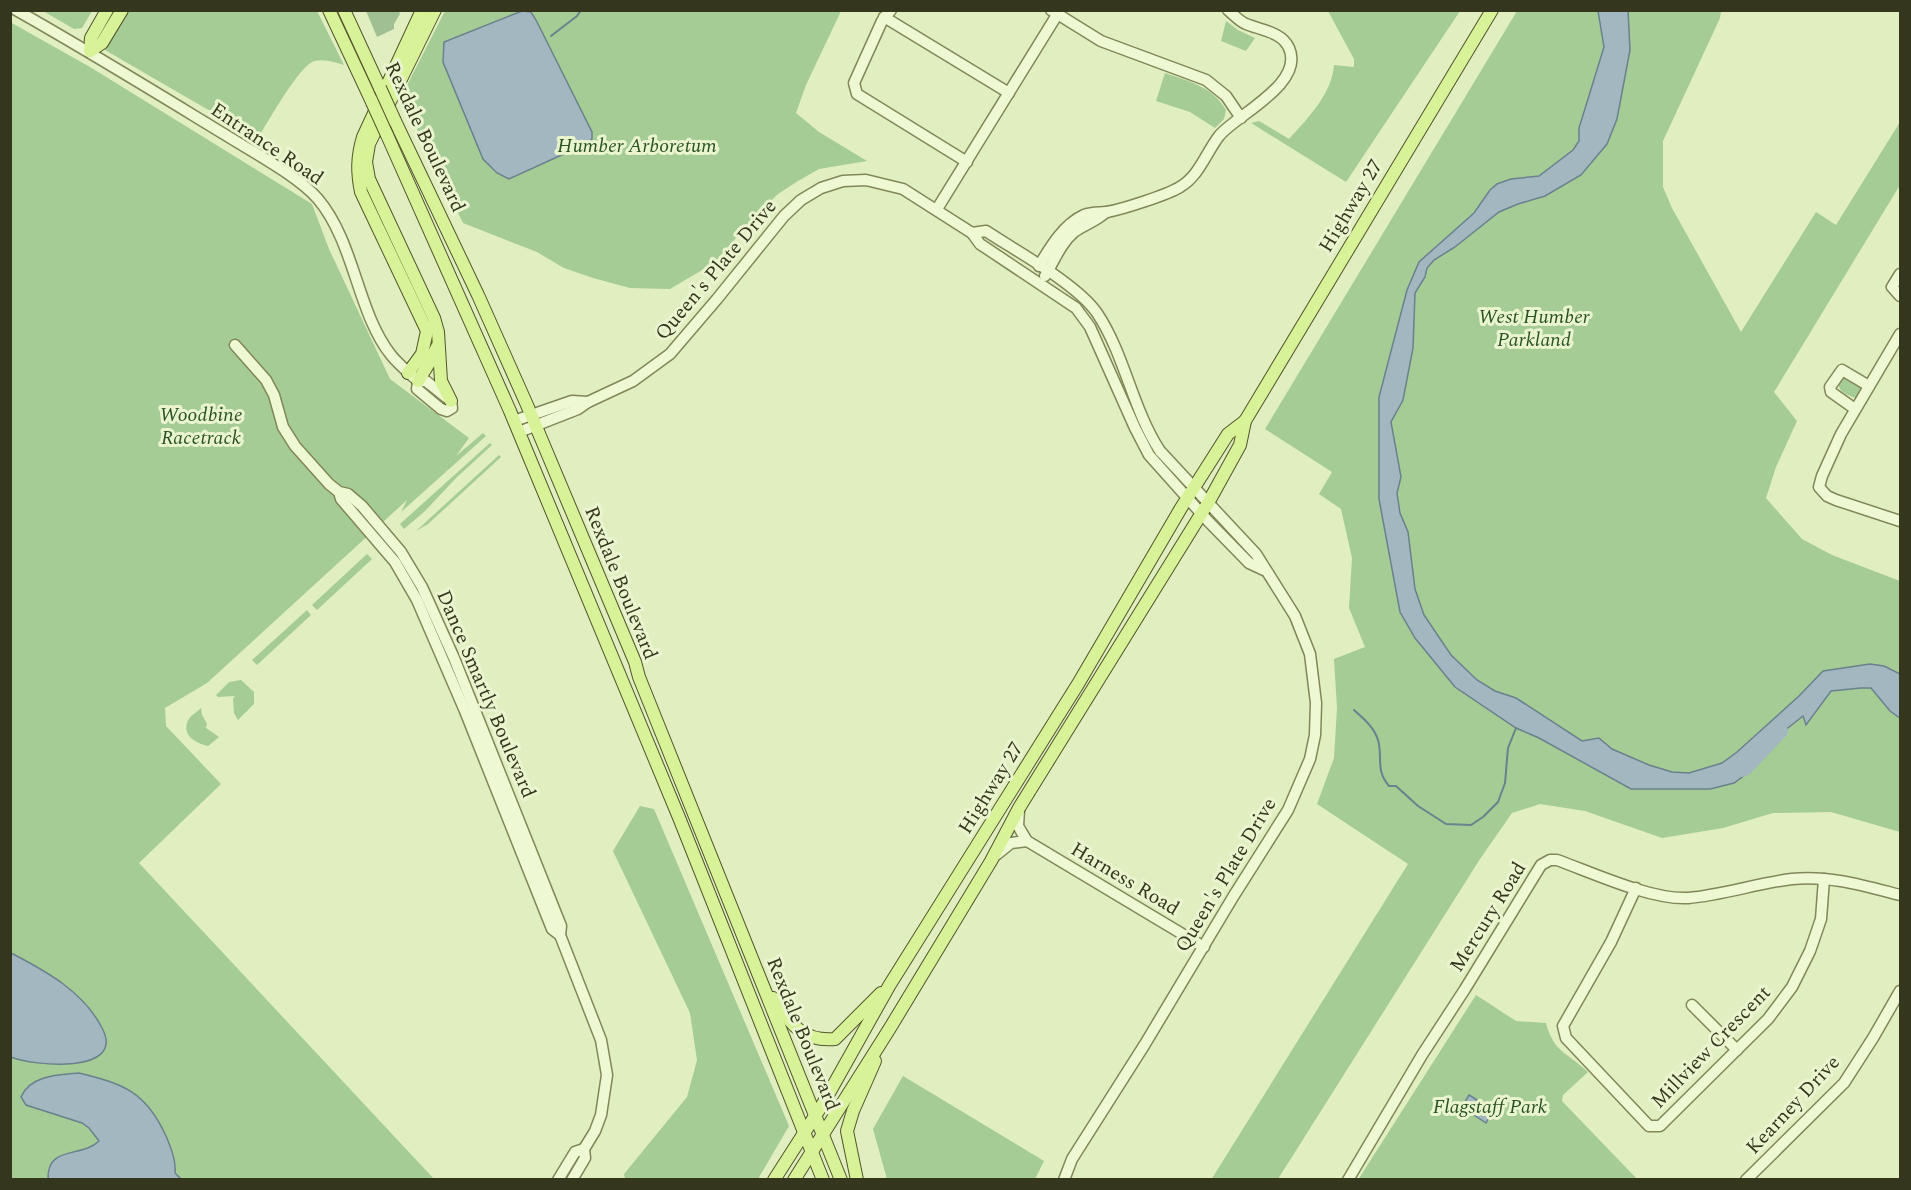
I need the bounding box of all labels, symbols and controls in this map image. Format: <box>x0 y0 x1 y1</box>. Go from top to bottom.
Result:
street label: Rexdale Boulevard <box>377 57 473 217</box>
street label: Entrance Road <box>204 95 330 193</box>
park label: Humber Arboretum <box>557 131 717 161</box>
street label: Highway 27 <box>1311 154 1391 258</box>
street label: Queen's Plate Drive <box>648 193 784 347</box>
park label: West Humber Parkland <box>1478 302 1591 355</box>
park label: Woodbine Racetrack <box>159 400 243 453</box>
street label: Rexdale Boulevard <box>577 502 665 664</box>
street label: Dance Smartly Boulevard <box>429 585 543 803</box>
street label: Highway 27 <box>951 736 1031 840</box>
street label: Queen's Plate Drive <box>1168 792 1284 958</box>
street label: Harness Road <box>1065 835 1185 923</box>
street label: Mercury Road <box>1442 856 1534 978</box>
street label: Rexdale Boulevard <box>759 953 847 1115</box>
street label: Millview Crescent <box>1644 978 1778 1116</box>
street label: Kearney Drive <box>1739 1049 1847 1161</box>
park label: Flagstaff Park <box>1433 1092 1548 1122</box>

